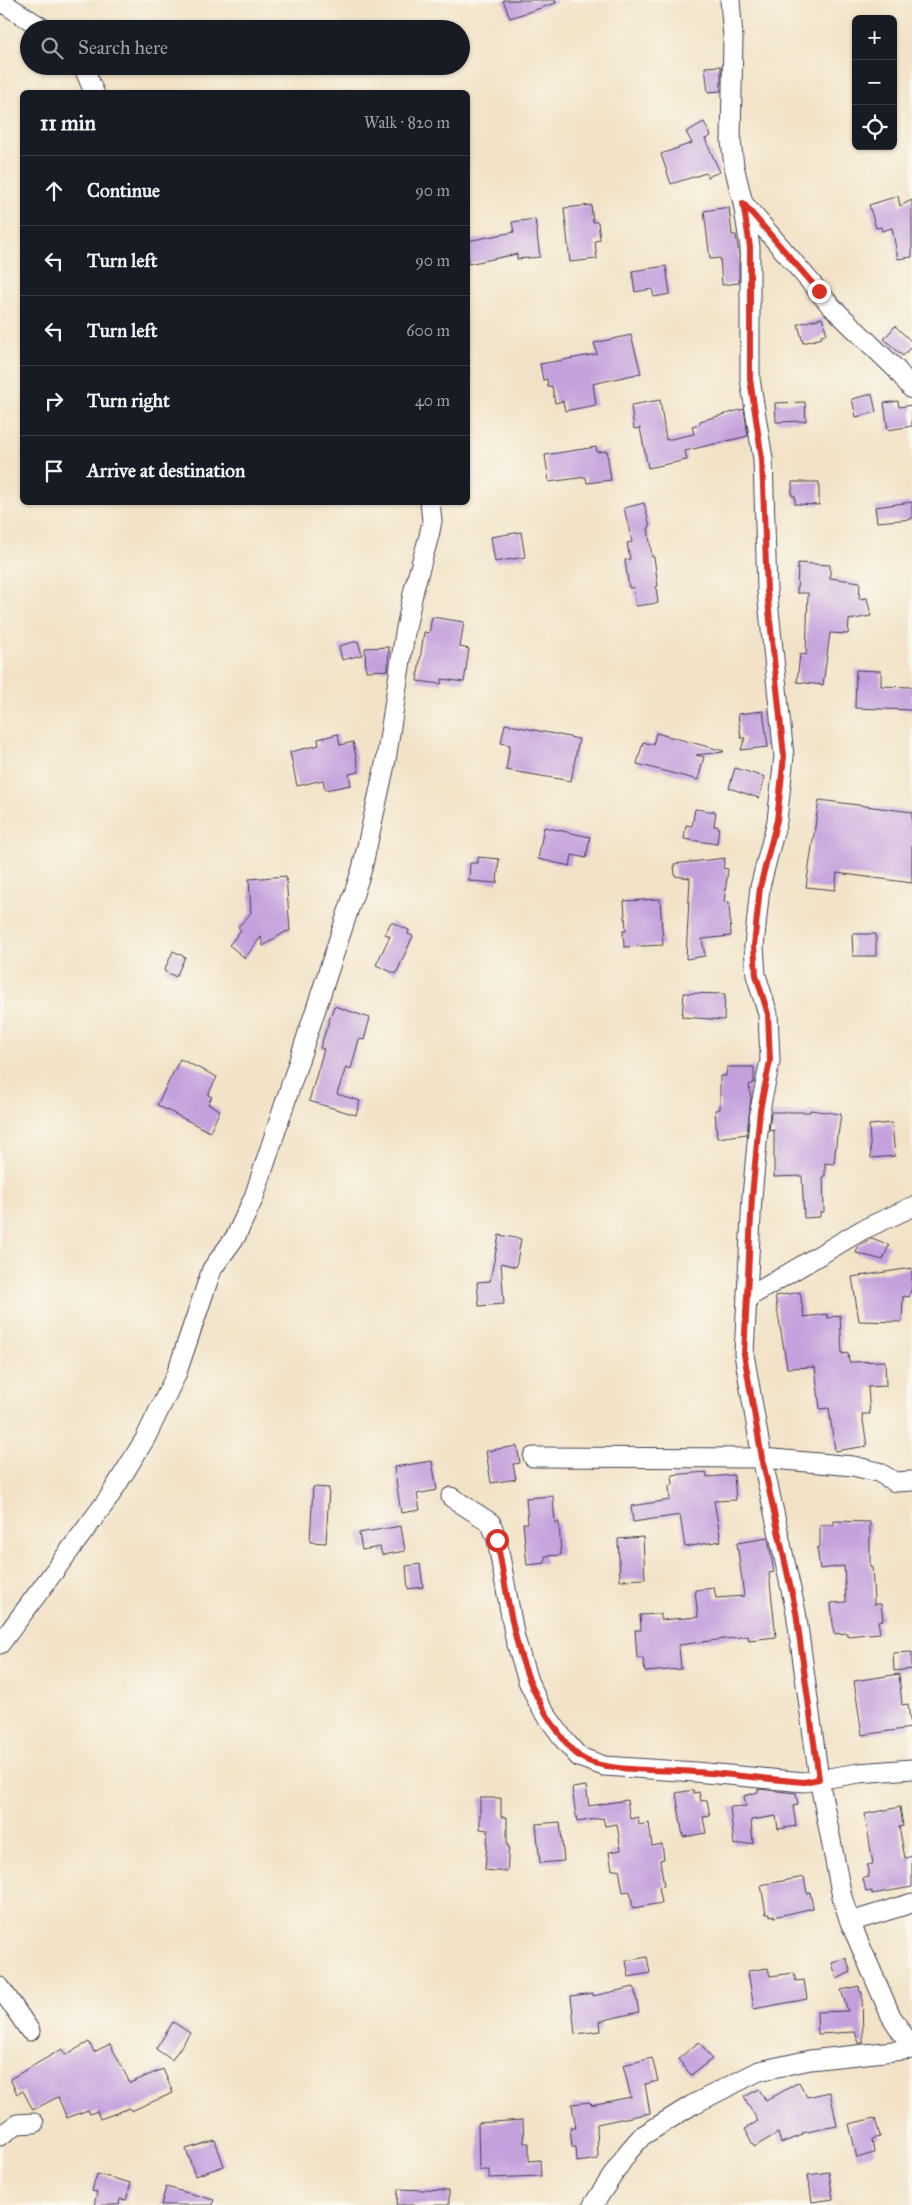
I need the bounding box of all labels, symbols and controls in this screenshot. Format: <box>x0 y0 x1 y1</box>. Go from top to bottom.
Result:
map controls <box>852 15 897 150</box>
button: + <box>852 15 897 60</box>
search box <box>20 20 470 75</box>
icon: search <box>38 34 66 62</box>
text: Search here <box>78 36 168 59</box>
button: − <box>852 60 897 105</box>
button: locate <box>852 105 897 150</box>
text: 11 min <box>40 110 96 136</box>
text: Walk · 820 m <box>364 113 450 132</box>
icon: ahead <box>40 177 68 205</box>
text: Continue <box>87 179 160 202</box>
text: 90 m <box>415 181 450 200</box>
icon: left <box>40 247 68 275</box>
text: Turn left <box>87 249 157 272</box>
text: 90 m <box>415 251 450 270</box>
route end <box>808 280 831 303</box>
icon: left <box>40 317 68 345</box>
text: Turn left <box>87 319 157 342</box>
text: 600 m <box>406 321 450 340</box>
icon: right <box>40 387 68 415</box>
text: Turn right <box>87 389 170 412</box>
text: 40 m <box>415 391 450 410</box>
icon: arrive <box>40 457 68 485</box>
text: Arrive at destination <box>87 459 245 482</box>
route start <box>486 1529 509 1552</box>

